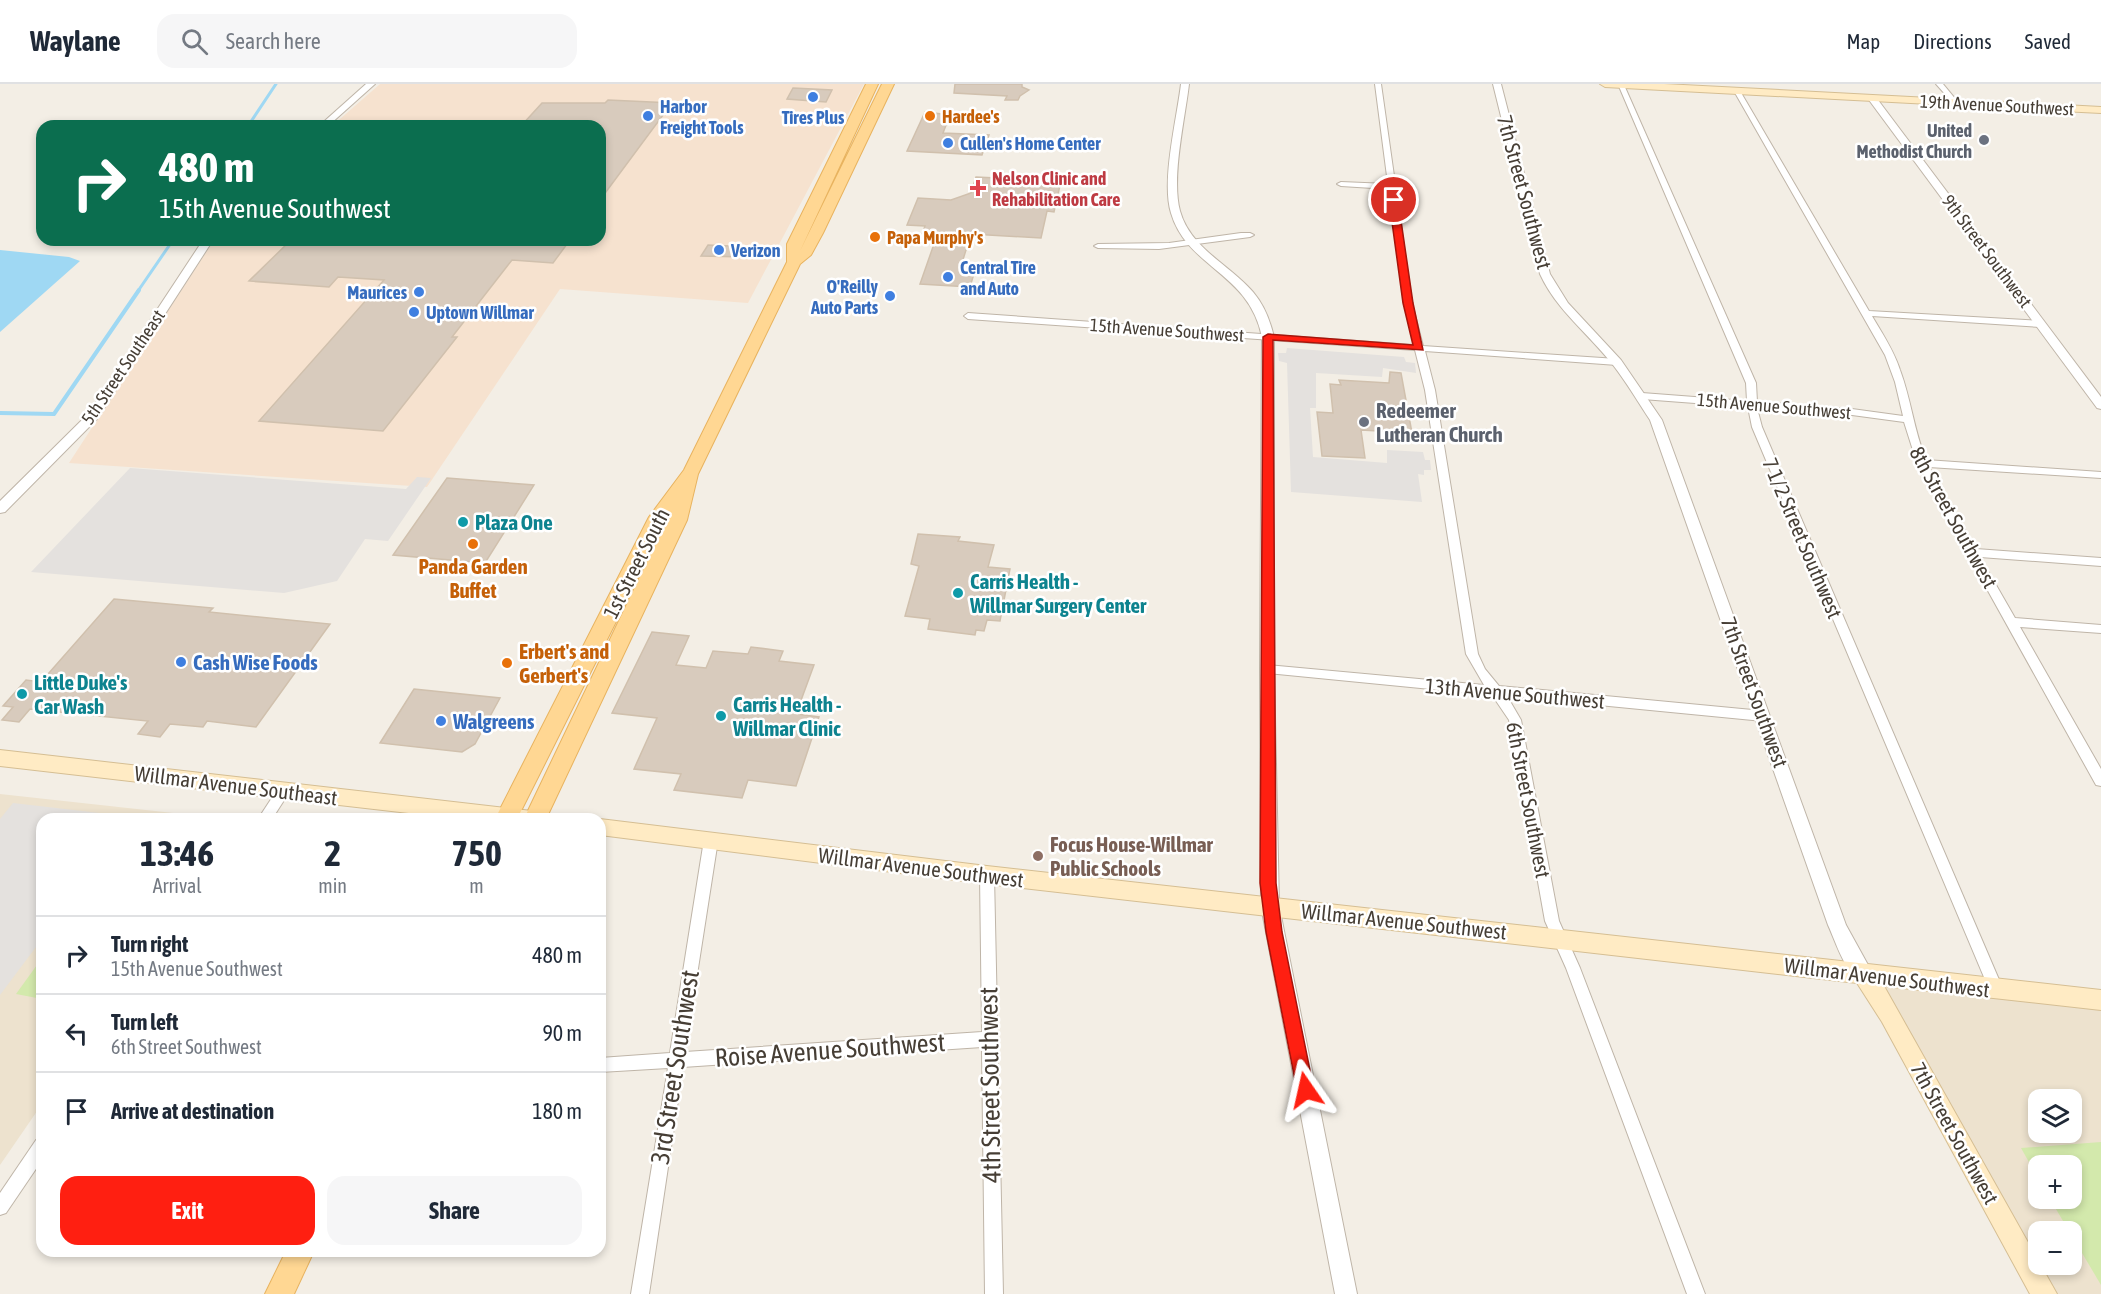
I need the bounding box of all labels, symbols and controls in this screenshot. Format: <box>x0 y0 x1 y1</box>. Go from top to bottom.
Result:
search box <box>157 14 577 68</box>
text: Waylane <box>30 25 121 57</box>
icon: search <box>178 25 211 58</box>
text: Search here <box>226 28 321 54</box>
text: Map <box>1846 29 1880 53</box>
text: Directions <box>1913 29 1992 53</box>
text: Saved <box>2025 29 2071 53</box>
marker: Tires Plus <box>806 90 820 104</box>
street label: 19th Avenue Southwest <box>1919 90 2075 120</box>
place label: Harbor Freight Tools <box>660 96 744 138</box>
place label: Hardee's <box>942 106 1000 127</box>
place label: Tires Plus <box>782 107 845 128</box>
marker: Harbor Freight Tools <box>641 109 655 123</box>
marker: Hardee's <box>923 109 937 123</box>
street label: 7th Street Southwest <box>1493 112 1557 272</box>
place label: United Methodist Church <box>1856 120 1972 162</box>
place label: Cullen's Home Center <box>960 133 1101 154</box>
marker: United Methodist Church <box>1977 133 1991 147</box>
marker: Cullen's Home Center <box>941 136 955 150</box>
text: 480 m <box>159 143 254 191</box>
icon: right <box>60 144 138 222</box>
place label: Nelson Clinic and Rehabilitation Care <box>992 168 1120 210</box>
pin <box>1368 174 1419 225</box>
marker: Nelson Clinic and Rehabilitation Care <box>969 179 987 197</box>
icon: arrive <box>1377 183 1410 216</box>
street label: 9th Street Southwest <box>1938 190 2036 312</box>
text: 15th Avenue Southwest <box>159 193 391 224</box>
place label: Papa Murphy's <box>887 227 984 248</box>
marker: Papa Murphy's <box>868 230 882 244</box>
place label: Verizon <box>730 240 781 261</box>
marker: Verizon <box>712 243 726 257</box>
place label: Central Tire and Auto <box>960 257 1036 299</box>
marker: Central Tire and Auto <box>941 270 955 284</box>
place label: O'Reilly Auto Parts <box>810 276 879 318</box>
place label: Maurices <box>347 282 408 303</box>
marker: Maurices <box>412 285 426 299</box>
marker: O'Reilly Auto Parts <box>883 289 897 303</box>
place label: Uptown Willmar <box>426 302 534 323</box>
marker: Uptown Willmar <box>407 305 421 319</box>
street label: 5th Street Southeast <box>77 306 169 428</box>
street label: 15th Avenue Southwest <box>1089 314 1245 346</box>
street label: 15th Avenue Southwest <box>1696 389 1852 423</box>
place label: Redeemer Lutheran Church <box>1376 398 1503 446</box>
marker: Redeemer Lutheran Church <box>1357 415 1371 429</box>
street label: 8th Street Southwest <box>1905 442 2003 592</box>
street label: 7 1/2 Street Southwest <box>1758 454 1848 622</box>
street label: 1st Street South <box>598 504 674 622</box>
place label: Plaza One <box>475 510 553 534</box>
marker: Plaza One <box>456 515 470 529</box>
marker: Panda Garden Buffet <box>466 537 480 551</box>
place label: Panda Garden Buffet <box>418 554 528 602</box>
place label: Carris Health - Willmar Surgery Center <box>969 569 1147 617</box>
marker: Carris Health - Willmar Surgery Center <box>951 586 965 600</box>
street label: 7th Street Southwest <box>1717 614 1793 770</box>
place label: Erbert's and Gerbert's <box>519 639 609 687</box>
place label: Cash Wise Foods <box>193 650 318 674</box>
marker: Cash Wise Foods <box>174 655 188 669</box>
marker: Erbert's and Gerbert's <box>500 656 514 670</box>
place label: Little Duke's Car Wash <box>34 670 128 718</box>
street label: 13th Avenue Southwest <box>1424 673 1606 713</box>
marker: Little Duke's Car Wash <box>15 687 29 701</box>
place label: Carris Health - Willmar Clinic <box>732 692 841 740</box>
place label: Walgreens <box>452 709 535 733</box>
marker: Carris Health - Willmar Clinic <box>714 709 728 723</box>
marker: Walgreens <box>434 714 448 728</box>
street label: 6th Street Southwest <box>1502 720 1556 880</box>
street label: Willmar Avenue Southeast <box>133 761 339 809</box>
text: 13:46 <box>140 832 214 874</box>
text: 2 <box>324 832 341 874</box>
text: 750 <box>451 832 502 874</box>
place label: Focus House-Willmar Public Schools <box>1050 832 1214 880</box>
street label: Willmar Avenue Southwest <box>817 843 1025 891</box>
marker: Focus House-Willmar Public Schools <box>1031 849 1045 863</box>
text: Arrival <box>153 874 202 897</box>
text: min <box>318 874 347 897</box>
text: m <box>469 874 484 897</box>
street label: Willmar Avenue Southwest <box>1300 898 1508 944</box>
text: Turn right <box>111 931 188 957</box>
icon: right <box>60 939 93 972</box>
text: 480 m <box>532 942 582 968</box>
street label: Willmar Avenue Southwest <box>1783 953 1991 1001</box>
text: 15th Avenue Southwest <box>111 957 283 980</box>
street label: 3rd Street Southwest <box>645 968 705 1166</box>
street label: 4th Street Southwest <box>973 987 1007 1183</box>
text: Turn left <box>111 1009 178 1035</box>
icon: left <box>60 1017 93 1050</box>
text: 90 m <box>542 1020 582 1046</box>
street label: Roise Avenue Southwest <box>714 1027 946 1073</box>
text: 6th Street Southwest <box>111 1035 262 1058</box>
position arrow <box>1274 1058 1338 1122</box>
street label: 7th Street Southwest <box>1906 1058 2004 1208</box>
map controls <box>2028 1089 2082 1275</box>
button: layers <box>2028 1089 2082 1143</box>
icon: arrive <box>60 1095 93 1128</box>
text: Arrive at destination <box>111 1098 274 1124</box>
text: 180 m <box>532 1098 582 1124</box>
button: + <box>2028 1155 2082 1209</box>
button: Exit <box>60 1176 315 1245</box>
button: Share <box>327 1176 582 1245</box>
button: − <box>2028 1221 2082 1275</box>

